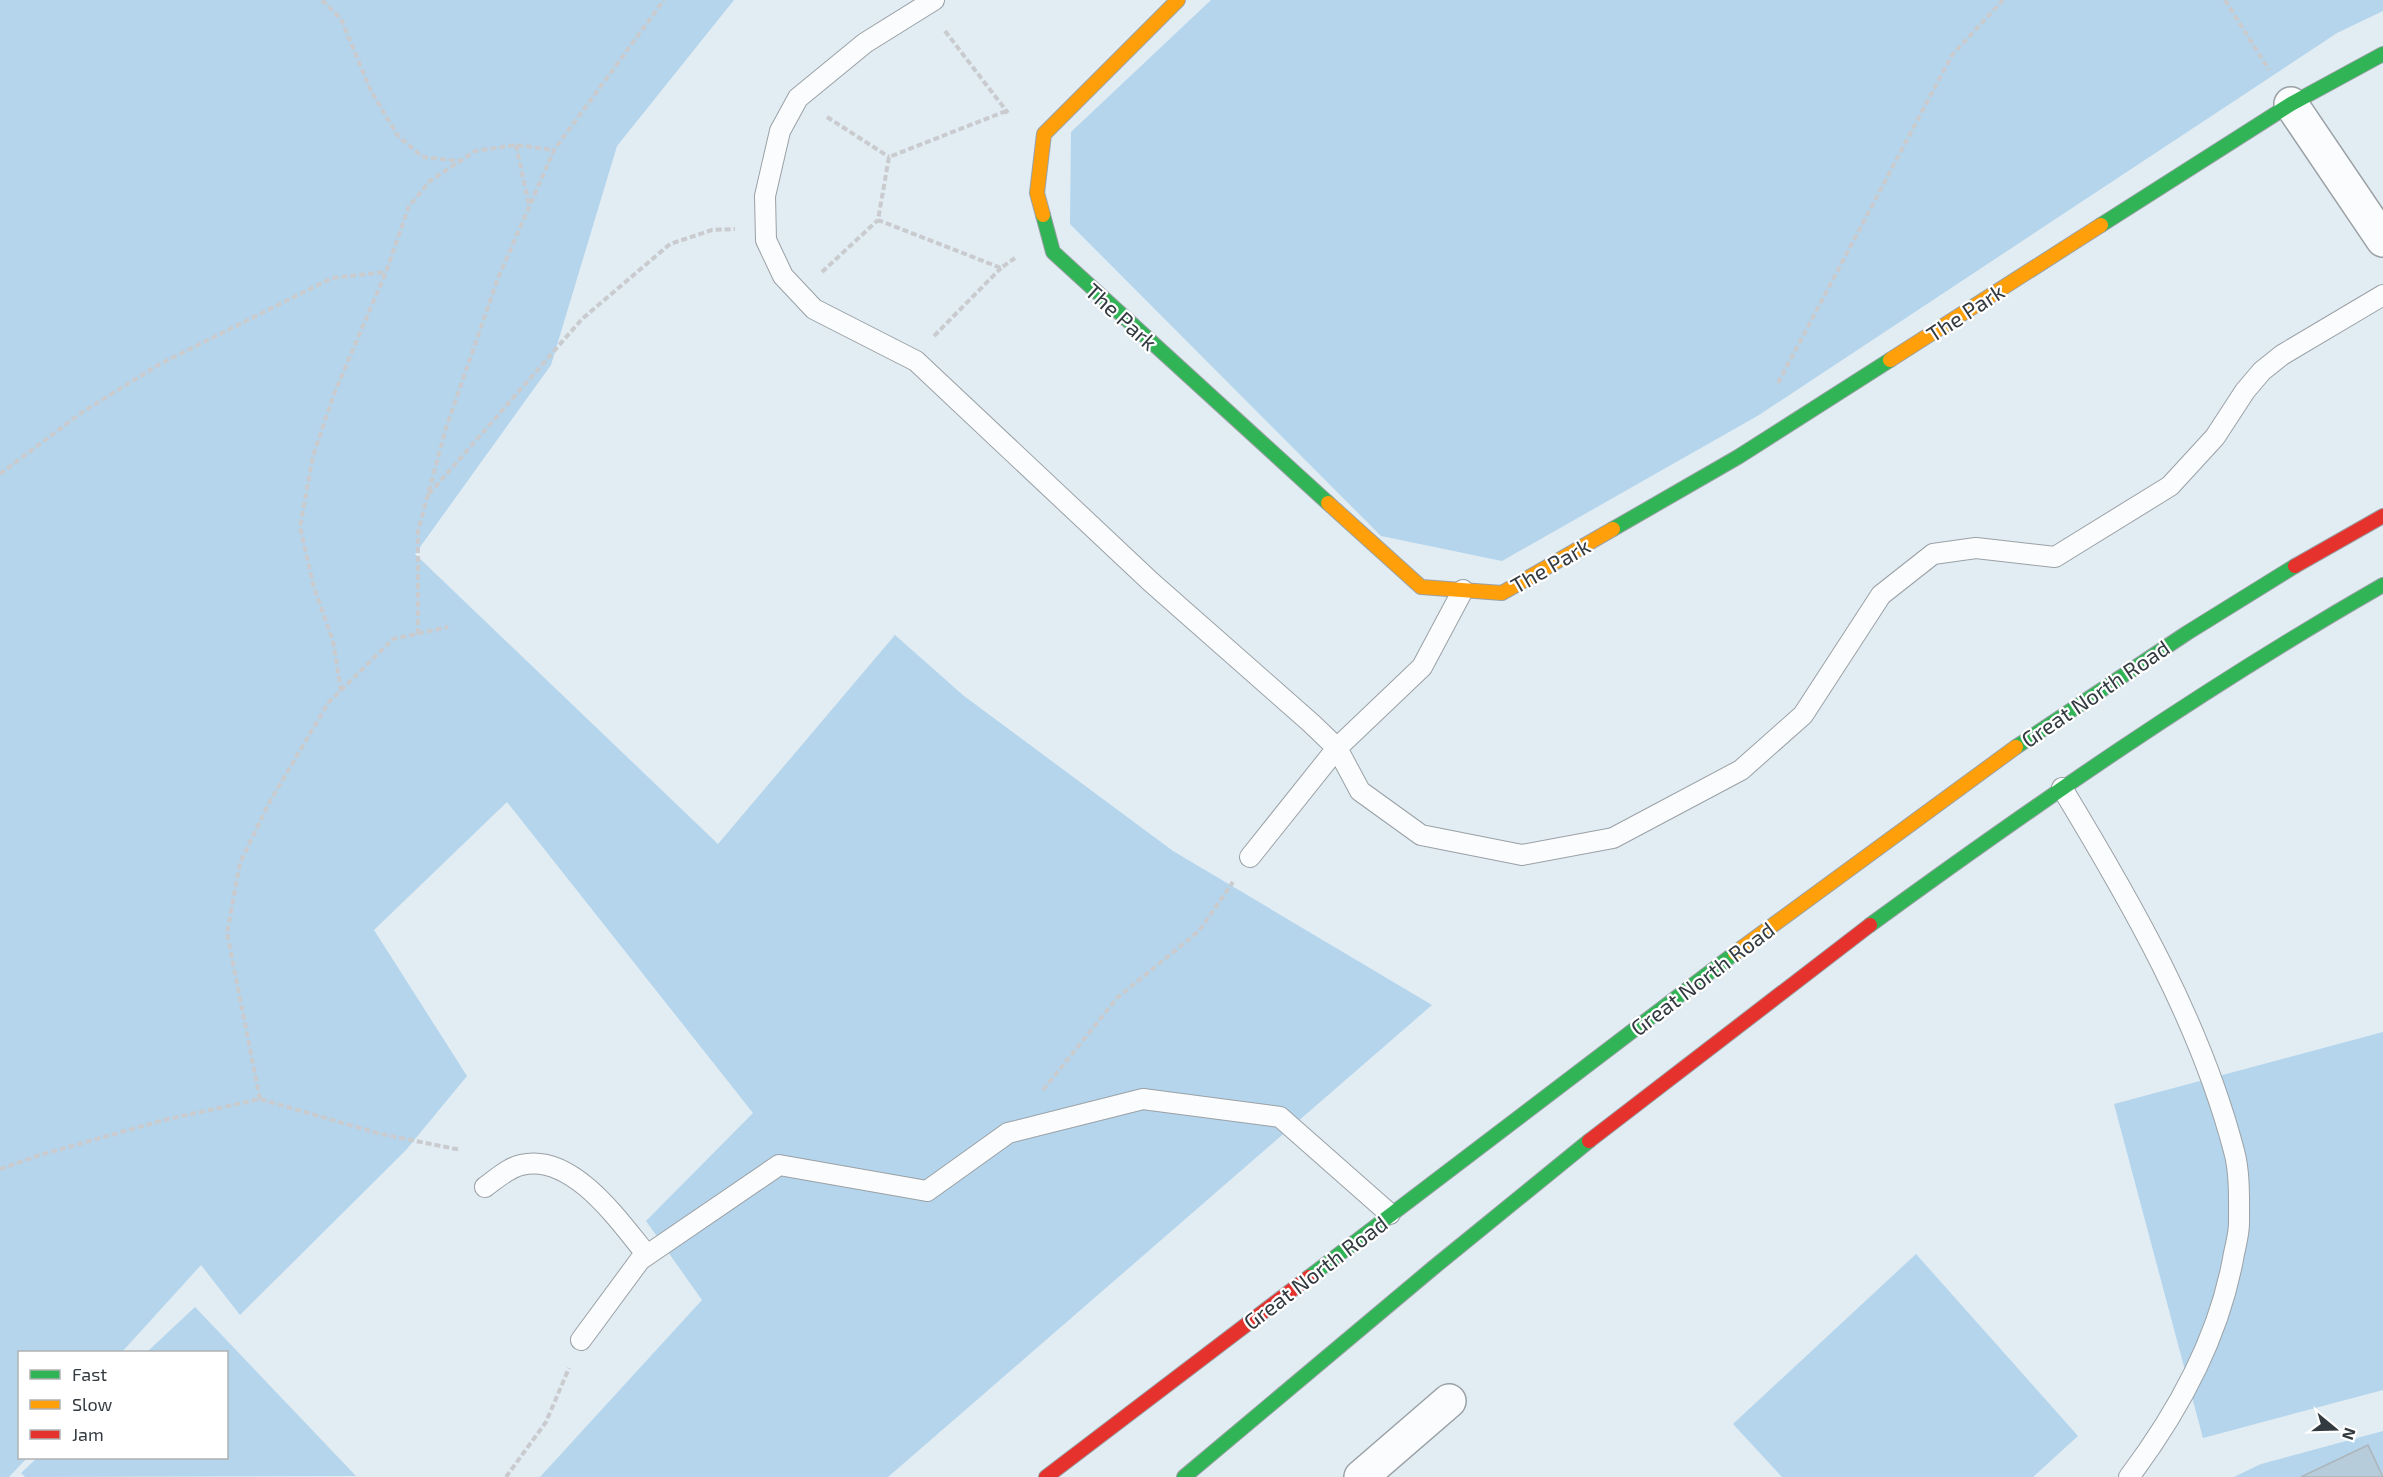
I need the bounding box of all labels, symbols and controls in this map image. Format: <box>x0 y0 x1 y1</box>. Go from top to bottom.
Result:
street label: The Park <box>1081 277 1163 355</box>
street label: The Park <box>1921 277 2009 347</box>
street label: The Park <box>1506 532 1594 598</box>
street label: Great North Road <box>2016 634 2174 752</box>
street label: Great North Road <box>1625 916 1779 1040</box>
street label: Great North Road <box>1238 1210 1392 1334</box>
legend <box>18 1351 228 1459</box>
text: Fast <box>72 1363 107 1385</box>
text: Slow <box>72 1393 113 1415</box>
north arrow <box>2305 1399 2365 1459</box>
text: Jam <box>72 1423 104 1445</box>
text: N <box>2339 1425 2361 1443</box>

